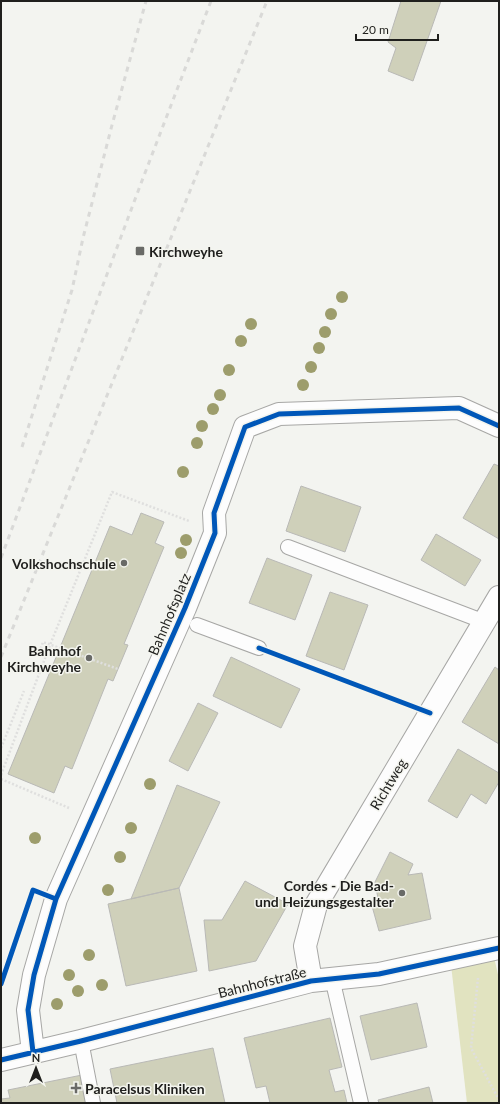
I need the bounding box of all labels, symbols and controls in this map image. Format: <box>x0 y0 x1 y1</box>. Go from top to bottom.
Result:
scale bar <box>356 16 438 42</box>
text: 20 m <box>362 22 389 37</box>
place label: Kirchweyhe <box>149 243 223 260</box>
marker: Kirchweyhe <box>134 245 146 257</box>
place label: Volkshochschule <box>11 555 117 572</box>
marker: Volkshochschule <box>119 558 129 568</box>
street label: Bahnhofsplatz <box>144 570 194 658</box>
place label: Bahnhof Kirchweyhe <box>7 642 82 675</box>
marker: Bahnhof Kirchweyhe <box>84 653 94 663</box>
street label: Richtweg <box>366 755 410 813</box>
place label: Cordes - Die Bad- und Heizungsgestalter <box>255 877 395 910</box>
marker: Cordes - Die Bad- und Heizungsgestalter <box>397 888 407 898</box>
street label: Bahnhofstraße <box>216 963 308 1001</box>
north arrow <box>16 1048 56 1088</box>
text: N <box>32 1051 40 1064</box>
place label: Paracelsus Kliniken <box>85 1080 205 1097</box>
marker: Paracelsus Kliniken <box>70 1082 82 1094</box>

